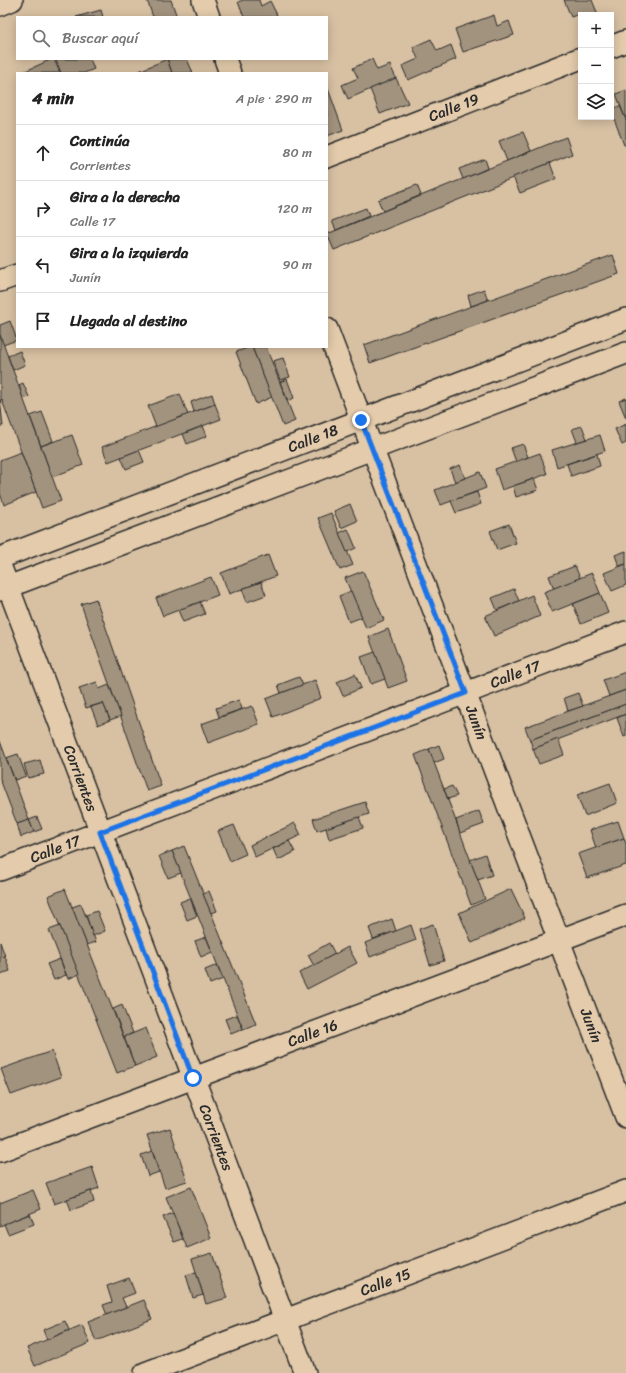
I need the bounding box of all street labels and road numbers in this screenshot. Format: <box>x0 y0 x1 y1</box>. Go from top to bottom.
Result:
street label: Calle 19 <box>424 86 483 129</box>
street label: Calle 18 <box>284 417 342 460</box>
street label: Calle 17 <box>486 652 545 696</box>
street label: Junín <box>458 701 495 744</box>
street label: Corrientes <box>56 741 105 816</box>
street label: Calle 17 <box>26 827 85 870</box>
street label: Junín <box>573 1003 610 1047</box>
street label: Calle 16 <box>284 1012 341 1055</box>
street label: Corrientes <box>192 1100 241 1175</box>
street label: Calle 15 <box>356 1261 415 1304</box>

